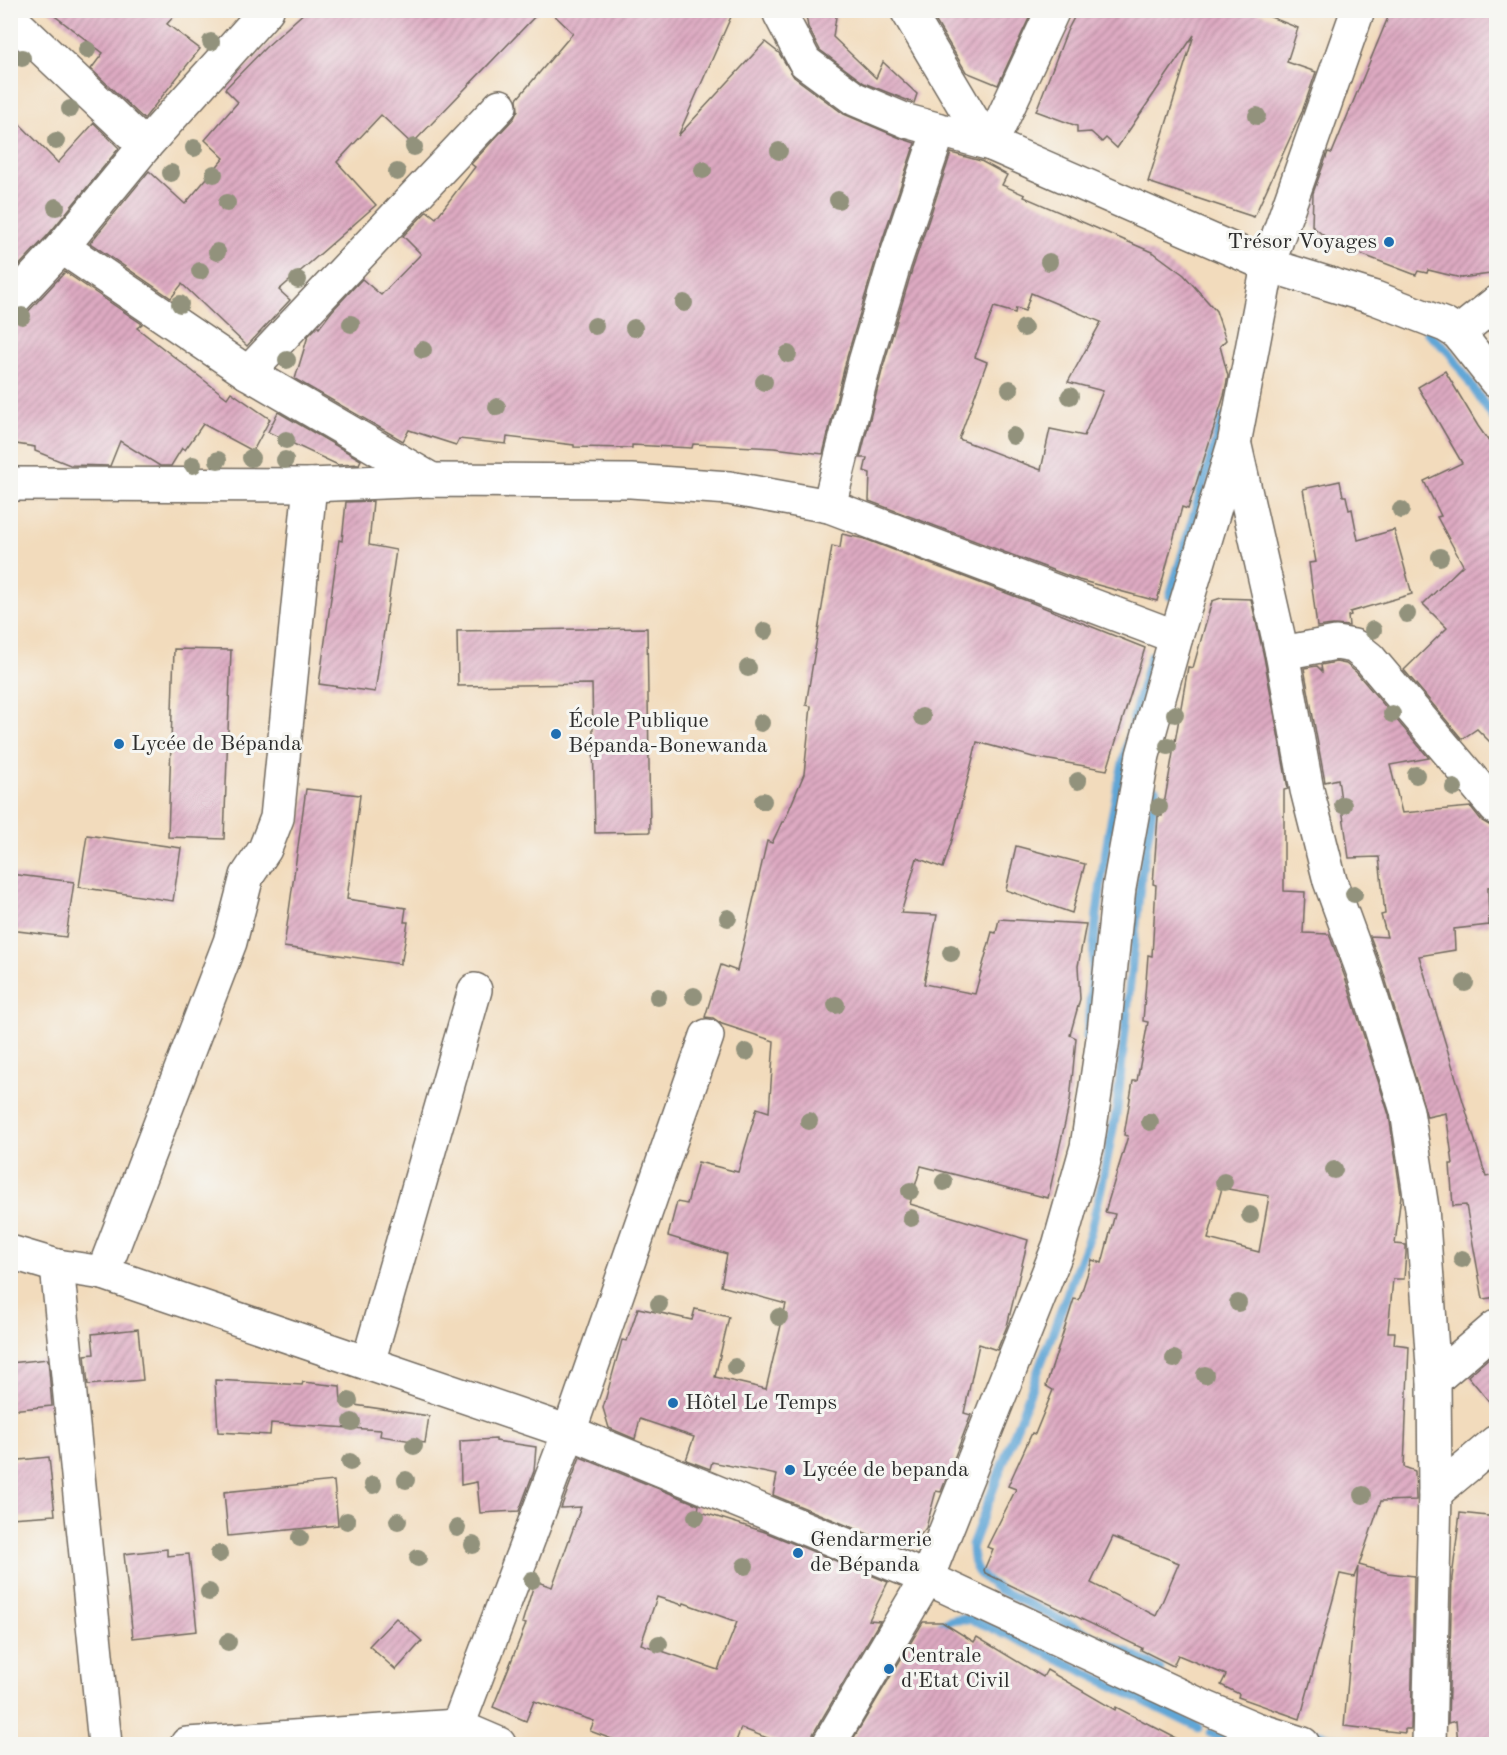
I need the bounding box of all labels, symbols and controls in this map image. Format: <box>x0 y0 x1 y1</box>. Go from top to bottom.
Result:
place label: Trésor Voyages <box>1227 231 1377 253</box>
marker: Trésor Voyages <box>1382 235 1396 249</box>
place label: École Publique Bépanda-Bonewanda <box>568 707 768 757</box>
marker: École Publique Bépanda-Bonewanda <box>549 727 563 741</box>
place label: Lycée de Bépanda <box>131 733 302 755</box>
marker: Lycée de Bépanda <box>112 737 126 751</box>
place label: Hôtel Le Temps <box>685 1392 837 1414</box>
marker: Hôtel Le Temps <box>666 1396 680 1410</box>
place label: Lycée de bepanda <box>802 1459 969 1481</box>
marker: Lycée de bepanda <box>783 1463 797 1477</box>
place label: Gendarmerie de Bépanda <box>810 1529 932 1576</box>
marker: Gendarmerie de Bépanda <box>791 1546 805 1560</box>
place label: Centrale d'Etat Civil <box>901 1645 1010 1692</box>
marker: Centrale d'Etat Civil <box>882 1662 896 1676</box>

